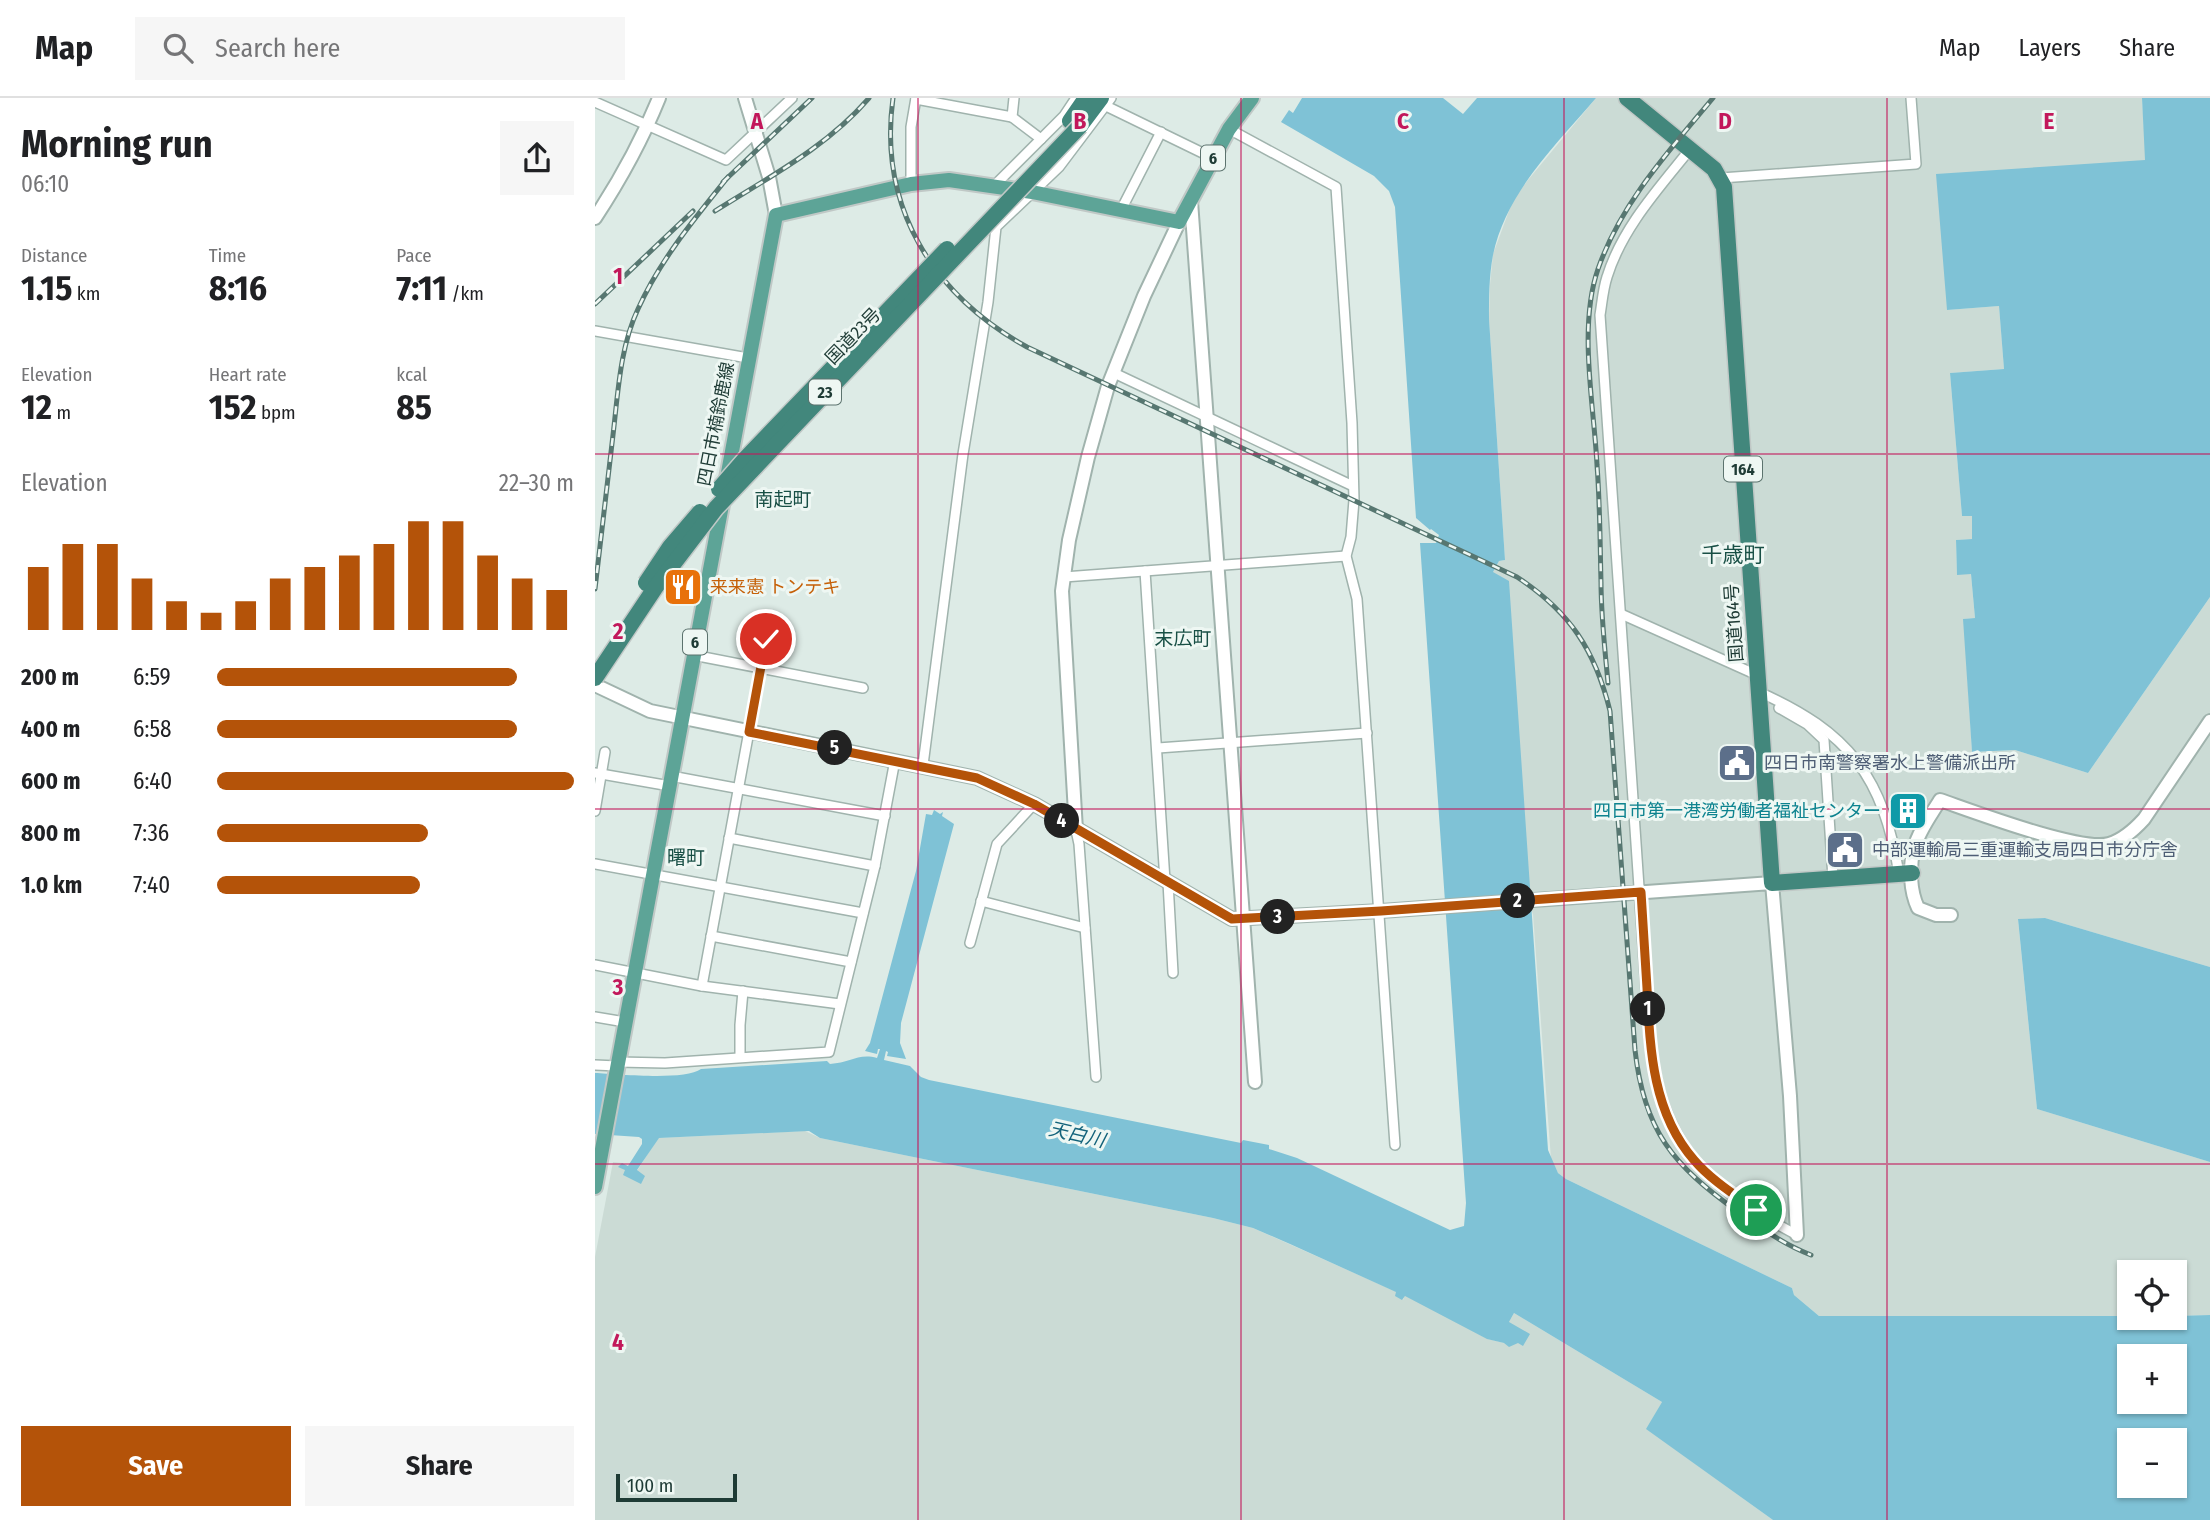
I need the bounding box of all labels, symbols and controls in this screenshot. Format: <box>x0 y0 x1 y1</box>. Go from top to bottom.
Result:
search box <box>135 17 625 80</box>
text: Map <box>35 28 93 68</box>
icon: search <box>159 29 197 67</box>
text: Search here <box>215 33 340 64</box>
text: Map <box>1939 34 1981 62</box>
text: Layers <box>2019 34 2081 62</box>
text: Share <box>2119 34 2175 62</box>
text: A <box>750 107 764 135</box>
text: B <box>1074 107 1087 135</box>
text: C <box>1397 107 1409 135</box>
text: D <box>1718 107 1732 135</box>
text: E <box>2044 107 2055 135</box>
text: Morning run <box>21 121 213 167</box>
button: share <box>500 121 574 195</box>
road number: 6 <box>1201 146 1225 170</box>
text: 06:10 <box>21 170 69 198</box>
text: Distance <box>21 244 88 267</box>
text: Time <box>209 244 246 267</box>
text: Pace <box>396 244 432 267</box>
text: 1 <box>613 262 623 290</box>
text: 1.15 <box>21 267 72 309</box>
text: 8:16 <box>209 267 267 309</box>
text: 7:11 <box>396 267 447 309</box>
text: km <box>72 282 100 305</box>
text: /km <box>447 282 484 305</box>
street label: 国道23号 <box>821 303 885 369</box>
street label: 四日市楠鈴鹿線 <box>693 360 739 488</box>
text: Elevation <box>21 363 93 386</box>
text: Heart rate <box>209 363 287 386</box>
text: kcal <box>396 363 427 386</box>
road number: 23 <box>809 380 841 404</box>
text: 12 <box>21 386 52 428</box>
text: 152 <box>209 386 256 428</box>
text: 85 <box>396 386 432 428</box>
text: m <box>52 401 71 424</box>
text: bpm <box>256 401 296 424</box>
road number: 164 <box>1724 456 1762 482</box>
text: Elevation <box>21 469 108 497</box>
text: 22–30 m <box>499 469 574 497</box>
district label: 南起町 <box>754 488 812 511</box>
district label: 千歳町 <box>1702 542 1765 568</box>
restaurant icon: 来来憲 トンテキ <box>662 566 704 608</box>
place label: 来来憲 トンテキ <box>710 576 840 598</box>
street label: 国道164号 <box>1720 583 1748 663</box>
pin <box>736 609 796 669</box>
text: 2 <box>612 617 624 645</box>
icon: check <box>747 620 785 658</box>
district label: 末広町 <box>1154 627 1212 650</box>
road number: 6 <box>683 629 707 654</box>
text: 200 m <box>21 663 79 691</box>
text: 6:59 <box>133 663 171 691</box>
text: 400 m <box>21 715 80 743</box>
text: 6:58 <box>133 715 171 743</box>
pin: 5 <box>817 730 853 766</box>
text: 5 <box>830 736 839 759</box>
public building icon: 四日市南警察署水上警備派出所 <box>1716 742 1758 784</box>
place label: 四日市南警察署水上警備派出所 <box>1764 752 2016 774</box>
text: 600 m <box>21 767 80 795</box>
text: 6:40 <box>133 767 172 795</box>
building icon: 四日市第一港湾労働者福祉センター <box>1887 790 1929 832</box>
place label: 四日市第一港湾労働者福祉センター <box>1593 800 1881 822</box>
pin: 4 <box>1044 804 1079 838</box>
text: 4 <box>1057 809 1066 832</box>
text: 800 m <box>21 819 81 847</box>
text: 7:36 <box>133 819 169 847</box>
public building icon: 中部運輸局三重運輸支局四日市分庁舎 <box>1824 829 1866 871</box>
place label: 中部運輸局三重運輸支局四日市分庁舎 <box>1872 839 2178 861</box>
district label: 曙町 <box>667 846 705 869</box>
text: 1.0 km <box>21 871 82 899</box>
text: 7:40 <box>133 871 170 899</box>
pin: 2 <box>1501 884 1535 918</box>
text: 2 <box>1513 889 1522 912</box>
pin: 3 <box>1261 900 1295 934</box>
text: 3 <box>1273 905 1282 928</box>
text: 3 <box>612 973 624 1001</box>
pin: 1 <box>1631 992 1665 1026</box>
text: 1 <box>1643 997 1652 1020</box>
water label: 天白川 <box>1047 1117 1109 1153</box>
pin <box>1726 1180 1786 1240</box>
icon: arrive <box>1737 1191 1775 1229</box>
map controls <box>2117 1260 2187 1498</box>
button: locate <box>2117 1260 2187 1330</box>
text: 4 <box>612 1328 624 1356</box>
button: + <box>2117 1344 2187 1414</box>
button: Save <box>21 1426 291 1506</box>
button: Share <box>305 1426 574 1506</box>
button: − <box>2117 1428 2187 1498</box>
scale bar <box>616 1471 737 1503</box>
text: 100 m <box>627 1474 673 1497</box>

